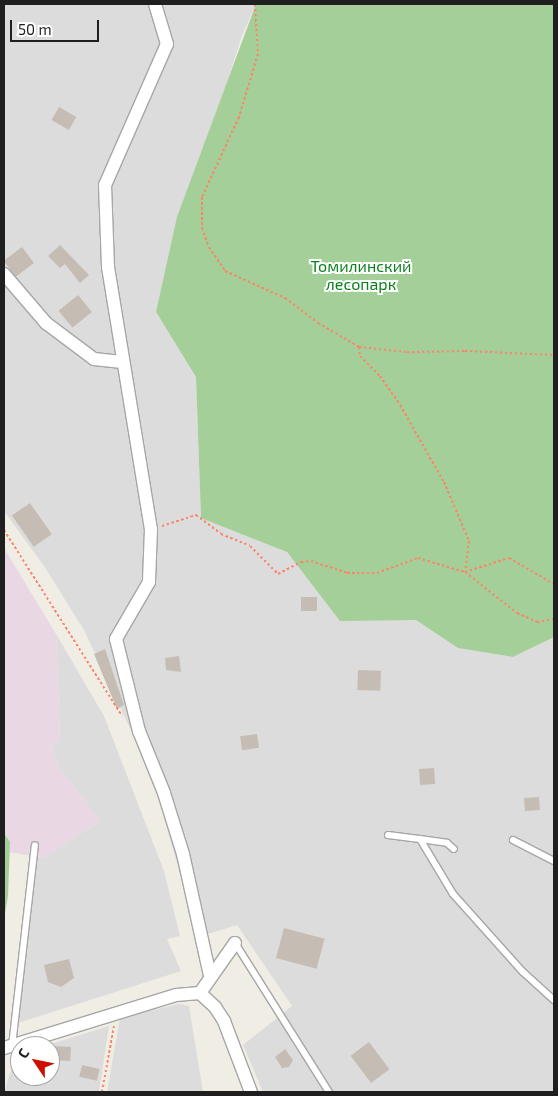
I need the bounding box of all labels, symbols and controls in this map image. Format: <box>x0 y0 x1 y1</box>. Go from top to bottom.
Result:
scale bar <box>12 10 101 42</box>
text: 50 m <box>18 20 52 38</box>
park label: Томилинский лесопарк <box>311 256 411 294</box>
north arrow <box>10 1036 60 1086</box>
text: С <box>14 1045 32 1061</box>

